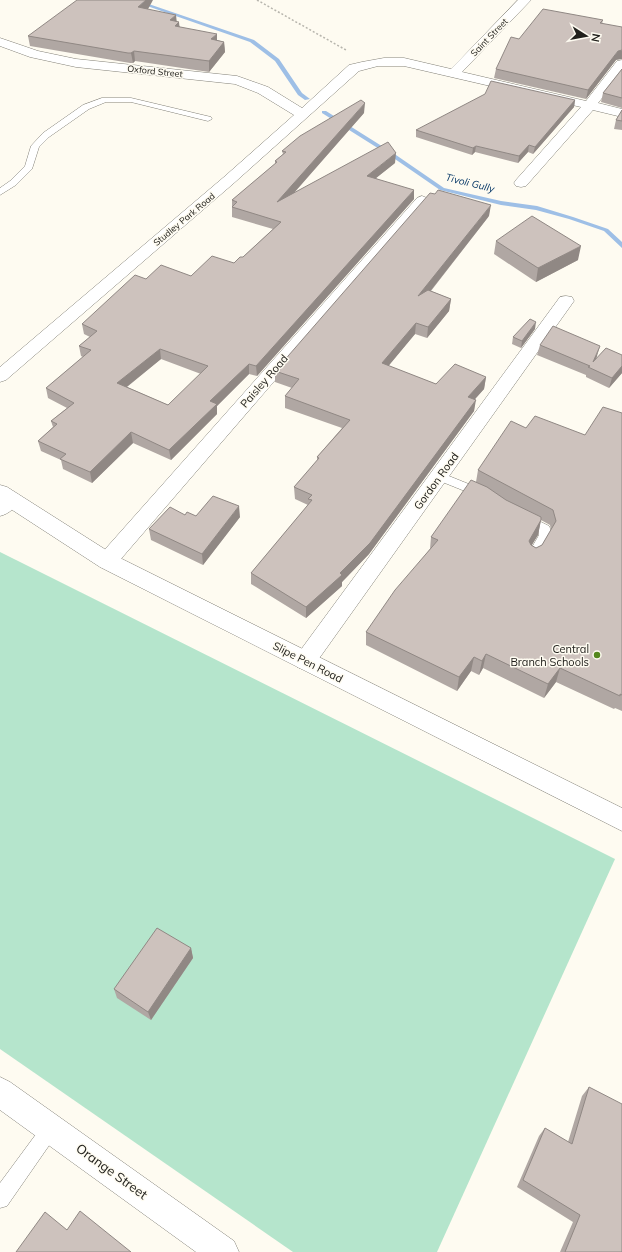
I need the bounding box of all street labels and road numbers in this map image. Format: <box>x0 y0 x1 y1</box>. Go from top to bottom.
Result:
street label: Saint Street <box>468 16 510 58</box>
street label: Oxford Street <box>127 63 183 79</box>
street label: Studley Park Road <box>151 190 218 249</box>
street label: Paisley Road <box>237 352 291 410</box>
street label: Gordon Road <box>411 450 461 512</box>
street label: Slipe Pen Road <box>271 638 345 686</box>
street label: Orange Street <box>73 1140 151 1203</box>

